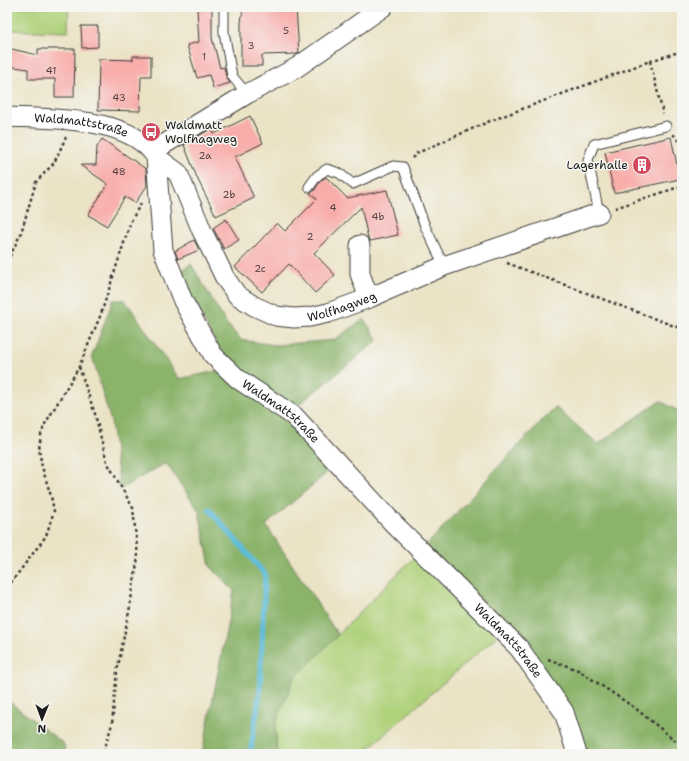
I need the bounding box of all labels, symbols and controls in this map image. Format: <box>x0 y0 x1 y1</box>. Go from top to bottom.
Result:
house number: 5 <box>283 24 289 37</box>
house number: 3 <box>248 39 255 52</box>
house number: 1 <box>202 50 206 63</box>
house number: 41 <box>46 64 56 77</box>
house number: 43 <box>112 91 126 104</box>
street label: Waldmattstraße <box>34 110 131 141</box>
place label: Waldmatt Wolfhagweg <box>165 117 237 147</box>
bus stop icon: Waldmatt Wolfhagweg <box>140 121 162 143</box>
house number: 2a <box>199 149 212 162</box>
building icon: Lagerhalle <box>631 154 653 176</box>
place label: Lagerhalle <box>567 157 628 173</box>
house number: 48 <box>112 165 126 178</box>
house number: 2b <box>223 188 236 201</box>
house number: 4 <box>330 201 337 214</box>
house number: 4b <box>372 210 385 223</box>
house number: 2 <box>307 230 314 243</box>
house number: 2c <box>254 262 266 275</box>
street label: Wolfhagweg <box>306 288 379 325</box>
street label: Waldmattstraße <box>239 376 323 447</box>
street label: Waldmattstraße <box>471 600 546 681</box>
north arrow <box>22 699 62 739</box>
text: N <box>37 721 46 736</box>

